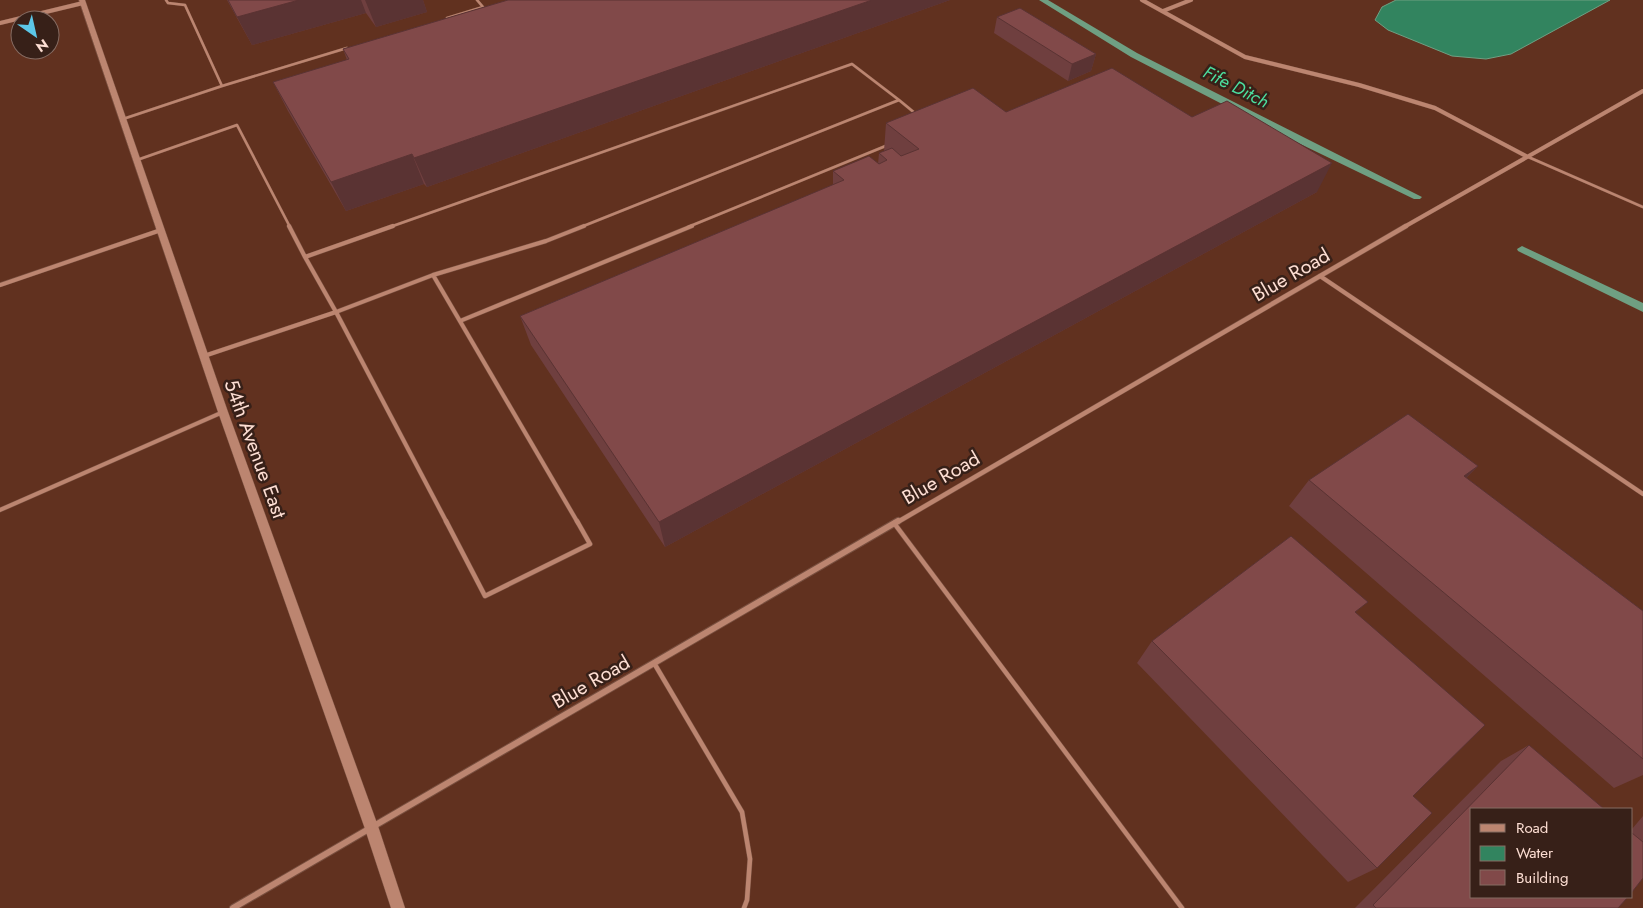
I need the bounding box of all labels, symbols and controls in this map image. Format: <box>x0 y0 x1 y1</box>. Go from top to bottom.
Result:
north arrow <box>10 10 60 60</box>
text: N <box>32 34 52 57</box>
water label: Fife Ditch <box>1199 59 1273 115</box>
street label: Blue Road <box>1247 241 1335 309</box>
street label: 54th Avenue East <box>216 375 294 523</box>
street label: Blue Road <box>897 444 985 512</box>
street label: Blue Road <box>547 648 635 716</box>
legend <box>1470 808 1633 898</box>
text: Road <box>1516 817 1548 839</box>
text: Water <box>1516 842 1554 864</box>
text: Building <box>1516 867 1568 889</box>

